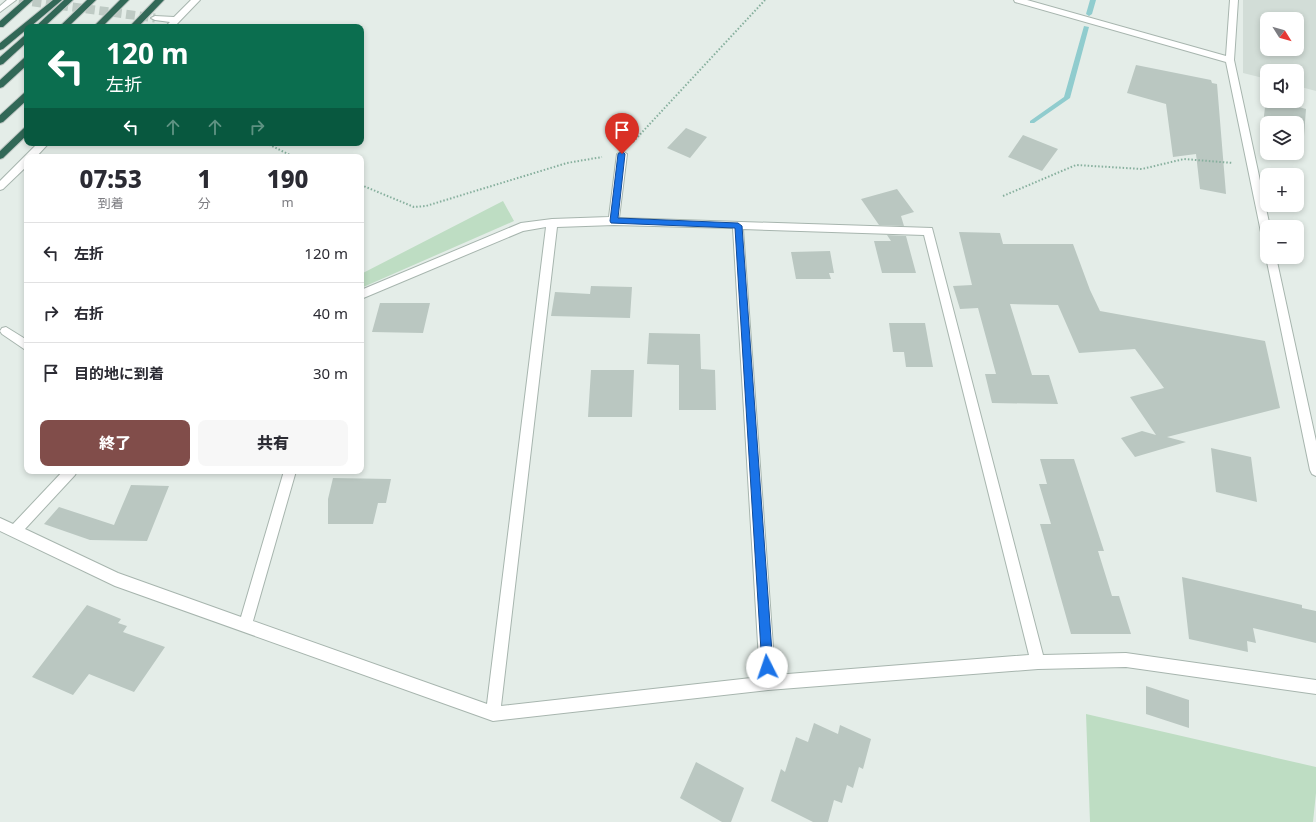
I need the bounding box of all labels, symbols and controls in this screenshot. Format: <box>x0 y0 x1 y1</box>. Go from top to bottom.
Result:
north arrow <box>1260 12 1304 56</box>
map controls <box>1260 12 1304 264</box>
text: 120 m <box>106 34 189 72</box>
icon: left <box>40 40 92 92</box>
button: sound <box>1260 64 1304 108</box>
text: 左折 <box>106 72 142 96</box>
pin <box>605 113 639 154</box>
icon: left <box>120 116 142 138</box>
icon: ahead <box>162 116 184 138</box>
icon: ahead <box>204 116 226 138</box>
icon: right <box>246 116 268 138</box>
button: layers <box>1260 116 1304 160</box>
icon: arrive <box>611 119 633 141</box>
text: 07:53 <box>80 162 142 195</box>
text: 1 <box>197 162 211 195</box>
text: 190 <box>267 162 308 195</box>
button: + <box>1260 168 1304 212</box>
text: m <box>282 193 294 211</box>
text: 到着 <box>98 194 124 212</box>
text: 分 <box>198 194 211 212</box>
button: − <box>1260 220 1304 264</box>
icon: left <box>40 242 62 264</box>
text: 左折 <box>74 243 104 263</box>
text: 120 m <box>304 243 348 263</box>
icon: right <box>40 302 62 324</box>
text: 右折 <box>74 303 104 323</box>
text: 40 m <box>313 303 348 323</box>
icon: arrive <box>40 362 62 384</box>
text: 目的地に到着 <box>74 363 164 383</box>
text: 30 m <box>313 363 348 383</box>
button: 終了 <box>40 420 190 466</box>
button: 共有 <box>198 420 348 466</box>
position arrow <box>746 646 788 688</box>

